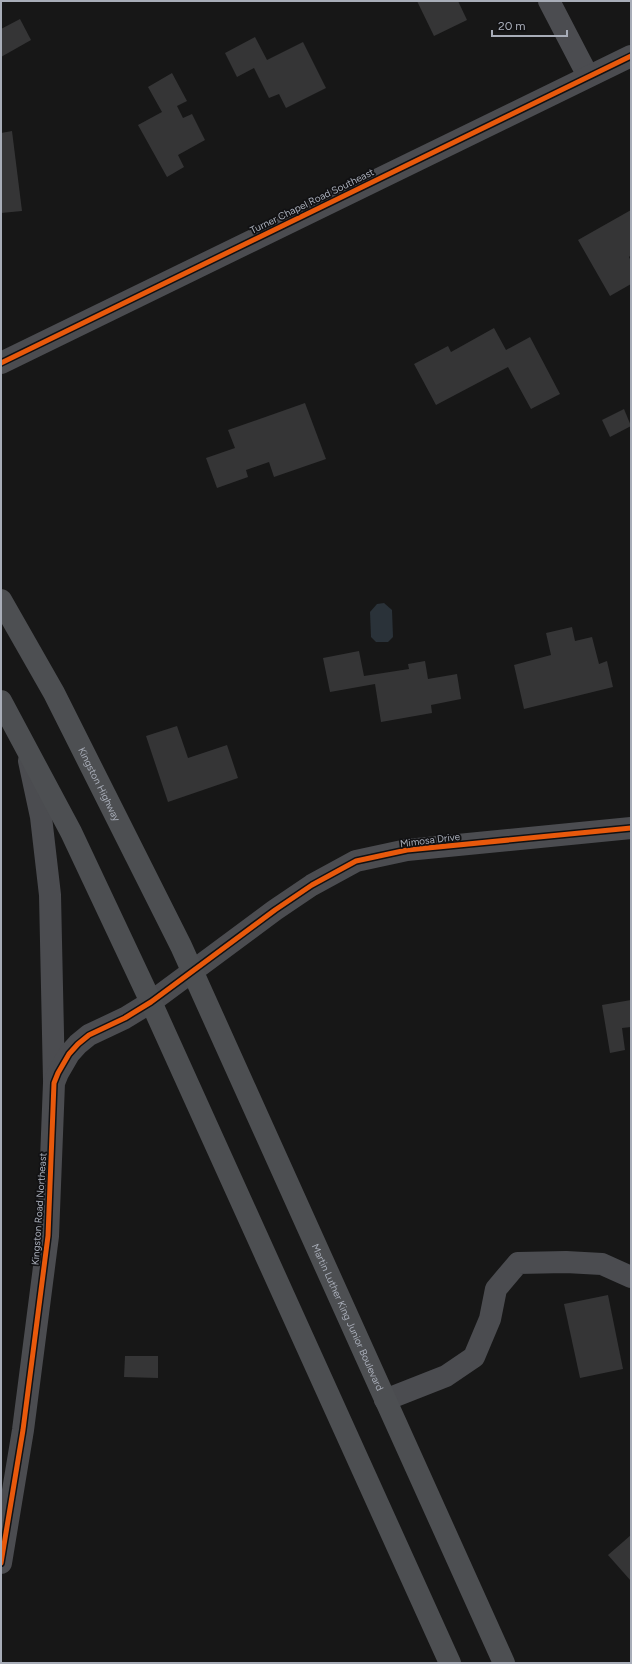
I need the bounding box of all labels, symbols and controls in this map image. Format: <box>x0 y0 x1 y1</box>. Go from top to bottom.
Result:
scale bar <box>492 12 567 38</box>
text: 20 m <box>498 19 526 33</box>
street label: Turner Chapel Road Southeast <box>248 165 376 237</box>
street label: Kingston Highway <box>76 745 124 824</box>
street label: Mimosa Drive <box>399 830 461 850</box>
street label: Kingston Road Northeast <box>29 1152 49 1266</box>
street label: Martin Luther King Junior Boulevard <box>309 1241 387 1393</box>

